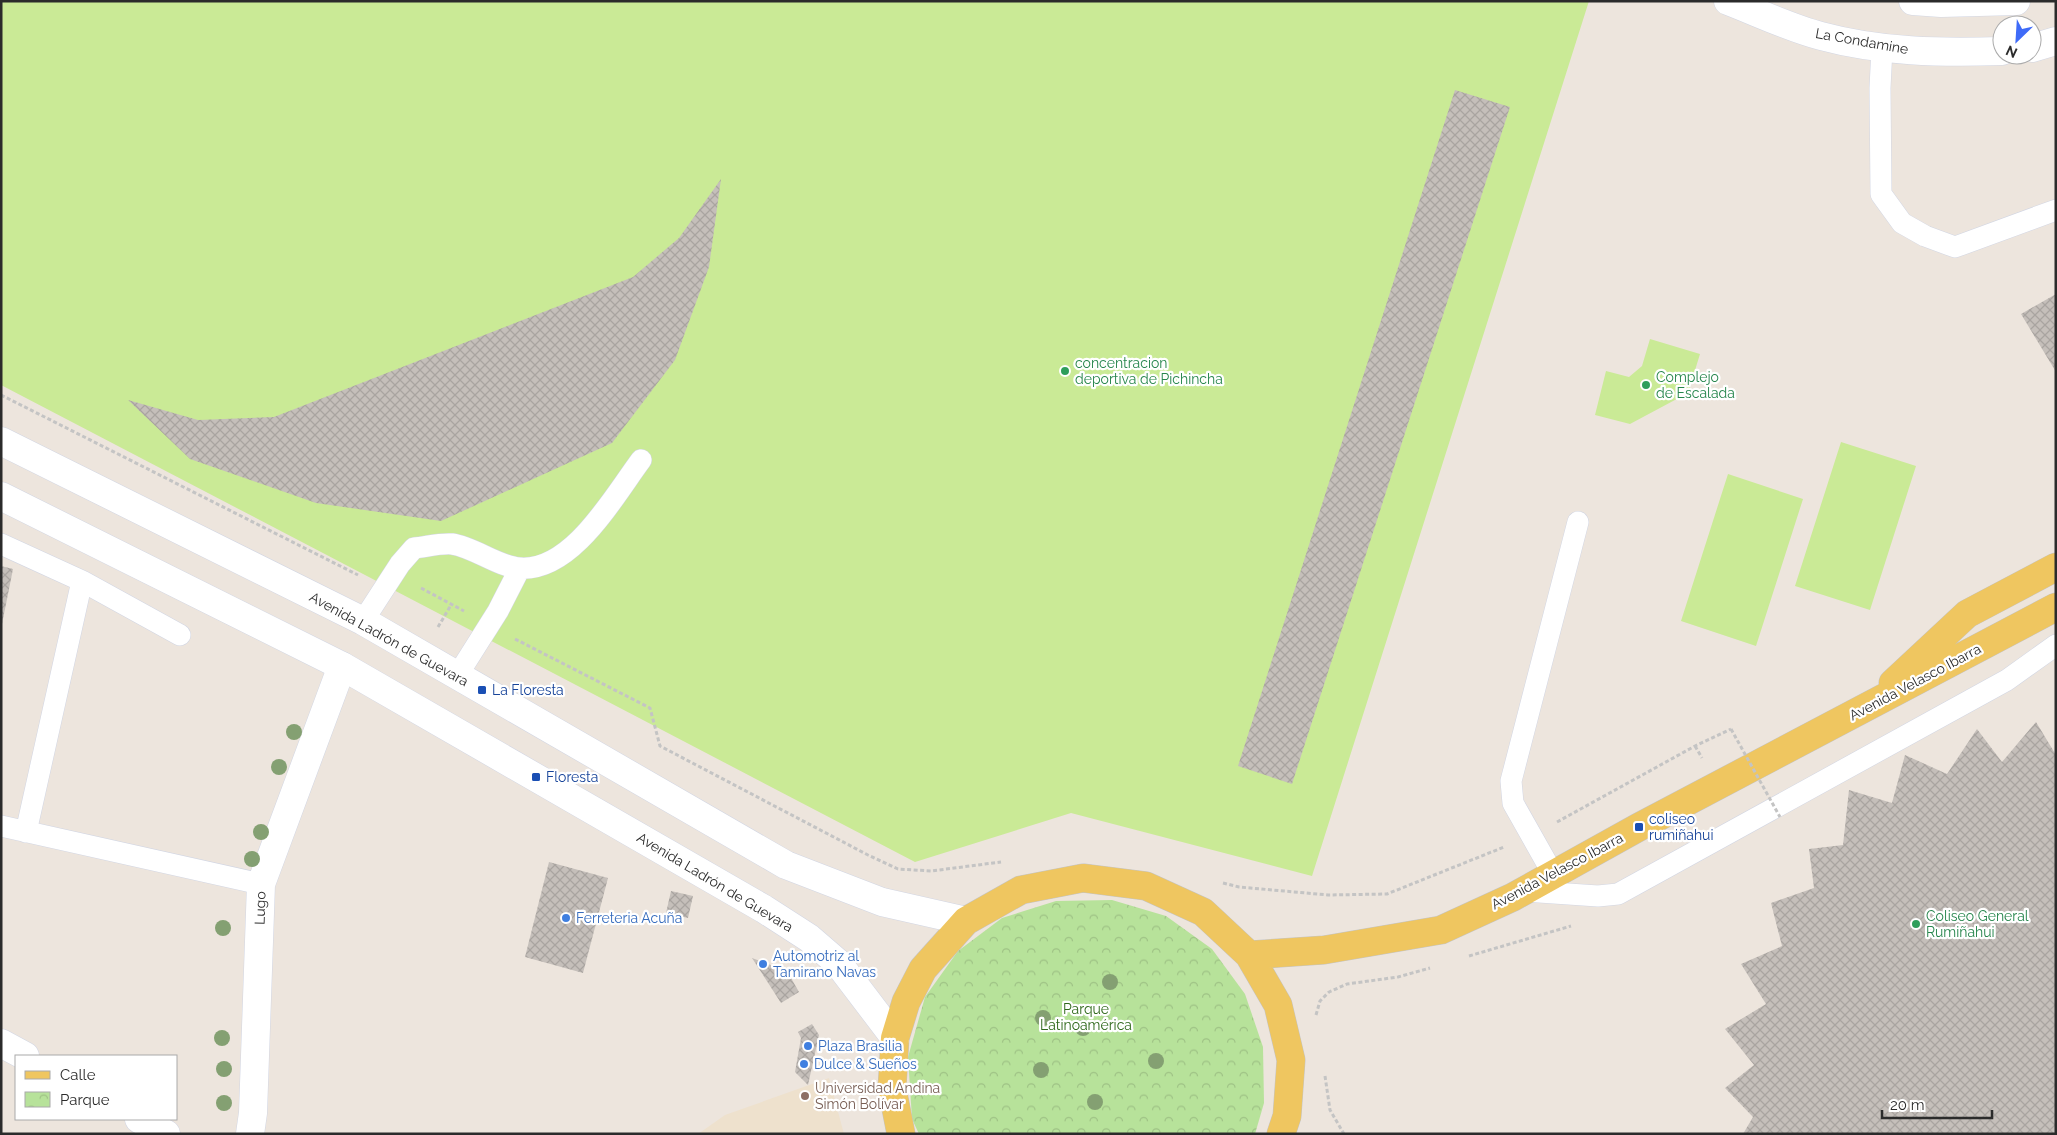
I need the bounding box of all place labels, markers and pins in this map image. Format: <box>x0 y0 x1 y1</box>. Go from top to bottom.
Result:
place label: concentracion deportiva de Pichincha <box>1075 355 1223 387</box>
marker: concentracion deportiva de Pichincha <box>1059 365 1071 377</box>
place label: Complejo de Escalada <box>1656 369 1735 401</box>
marker: Complejo de Escalada <box>1640 379 1652 391</box>
place label: La Floresta <box>492 682 564 698</box>
marker: La Floresta <box>476 684 488 696</box>
place label: Floresta <box>546 769 598 785</box>
marker: Floresta <box>530 771 542 783</box>
place label: coliseo rumiñahui <box>1649 811 1713 843</box>
marker: coliseo rumiñahui <box>1633 821 1645 833</box>
place label: Coliseo General Rumiñahui <box>1926 908 2029 940</box>
place label: Ferreteria Acuña <box>576 910 682 926</box>
marker: Ferreteria Acuña <box>560 912 572 924</box>
marker: Coliseo General Rumiñahui <box>1910 918 1922 930</box>
place label: Automotriz al Tamirano Navas <box>773 948 876 980</box>
marker: Automotriz al Tamirano Navas <box>757 958 769 970</box>
place label: Plaza Brasilia <box>818 1038 902 1054</box>
marker: Plaza Brasilia <box>802 1040 814 1052</box>
place label: Dulce & Sueños <box>814 1056 917 1072</box>
marker: Dulce & Sueños <box>798 1058 810 1070</box>
place label: Universidad Andina Simón Bolívar <box>815 1080 940 1112</box>
marker: Universidad Andina Simón Bolívar <box>799 1090 811 1102</box>

